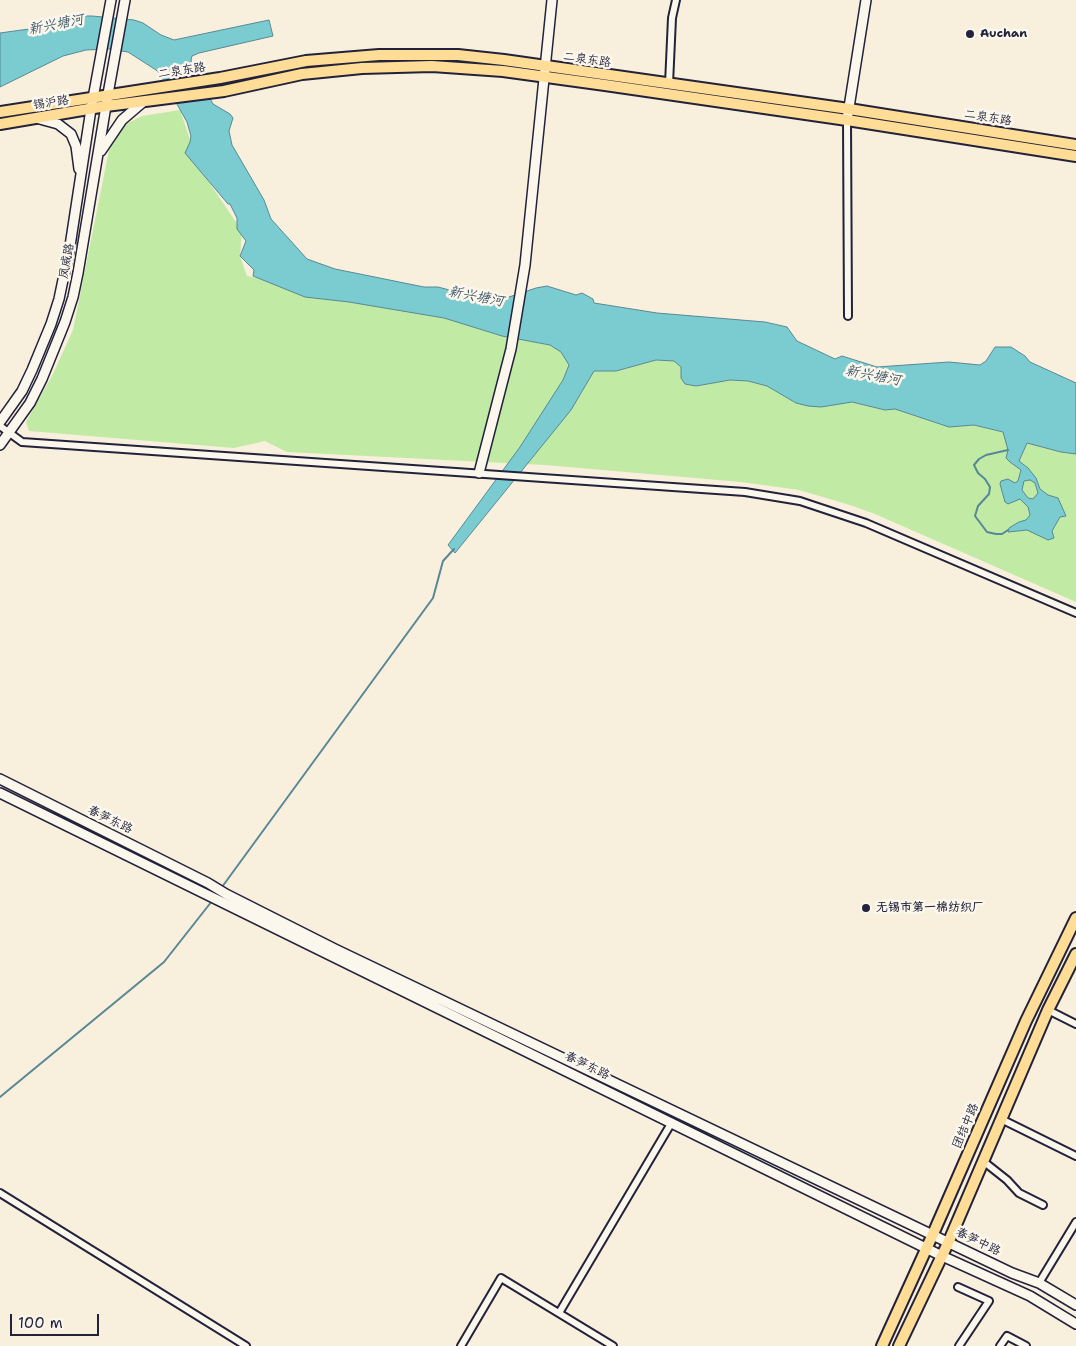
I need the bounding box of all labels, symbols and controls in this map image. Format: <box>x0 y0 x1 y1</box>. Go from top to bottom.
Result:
water label: 新兴塘河 <box>27 11 85 39</box>
place label: Auchan <box>980 27 1027 41</box>
marker: Auchan <box>964 28 976 40</box>
street label: 二泉东路 <box>562 50 612 70</box>
street label: 二泉东路 <box>157 60 207 82</box>
street label: 锡沪路 <box>32 93 70 113</box>
street label: 二泉东路 <box>963 107 1013 129</box>
street label: 凤威路 <box>57 242 77 280</box>
water label: 新兴塘河 <box>447 283 505 311</box>
water label: 新兴塘河 <box>844 362 902 390</box>
street label: 春笋东路 <box>85 803 135 837</box>
place label: 无锡市第一棉纺织厂 <box>876 901 984 915</box>
marker: 无锡市第一棉纺织厂 <box>860 902 872 914</box>
street label: 春笋东路 <box>562 1049 612 1083</box>
street label: 团结中路 <box>950 1101 982 1151</box>
street label: 春笋中路 <box>953 1225 1003 1259</box>
scale bar <box>12 1304 101 1336</box>
text: 100 m <box>18 1313 63 1333</box>

